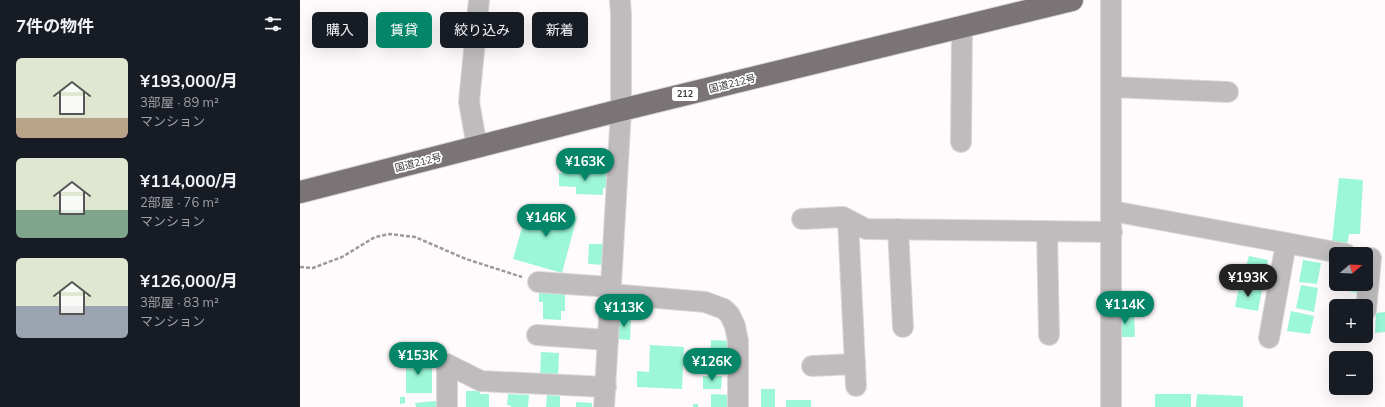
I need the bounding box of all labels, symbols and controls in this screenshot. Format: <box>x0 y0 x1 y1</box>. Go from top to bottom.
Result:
chip: 購入 <box>312 12 368 48</box>
chip: 賃貸 <box>376 12 432 48</box>
chip: 絞り込み <box>440 12 524 48</box>
chip: 新着 <box>532 12 588 48</box>
icon: filters <box>262 13 284 35</box>
text: 7件の物件 <box>16 15 94 36</box>
text: ¥193,000/月 <box>140 70 238 91</box>
street label: 国道212号 <box>707 71 757 96</box>
icon: home <box>48 74 96 122</box>
road number: 212 <box>672 87 698 101</box>
text: 3部屋 · 89 m² <box>140 94 219 110</box>
text: マンション <box>140 113 205 129</box>
pin: ¥163K <box>557 148 613 182</box>
street label: 国道212号 <box>393 150 443 175</box>
text: ¥163K <box>565 153 605 169</box>
text: ¥114,000/月 <box>140 170 238 191</box>
icon: home <box>48 174 96 222</box>
text: 2部屋 · 76 m² <box>140 194 219 210</box>
pin: ¥146K <box>518 204 574 238</box>
text: ¥146K <box>526 209 566 225</box>
text: マンション <box>140 213 205 229</box>
north arrow <box>1329 247 1373 291</box>
map controls <box>1329 247 1373 395</box>
pin: ¥193K <box>1220 264 1276 298</box>
text: ¥193K <box>1228 269 1268 285</box>
text: ¥126,000/月 <box>140 270 238 291</box>
icon: home <box>48 274 96 322</box>
pin: ¥114K <box>1097 291 1153 325</box>
text: 3部屋 · 83 m² <box>140 294 219 310</box>
pin: ¥113K <box>596 294 652 328</box>
text: ¥114K <box>1105 296 1145 312</box>
text: ¥113K <box>604 299 644 315</box>
button: + <box>1329 299 1373 343</box>
text: マンション <box>140 313 205 329</box>
pin: ¥153K <box>390 342 446 376</box>
text: ¥153K <box>398 347 438 363</box>
pin: ¥126K <box>684 348 740 382</box>
button: − <box>1329 351 1373 395</box>
text: ¥126K <box>692 353 732 369</box>

